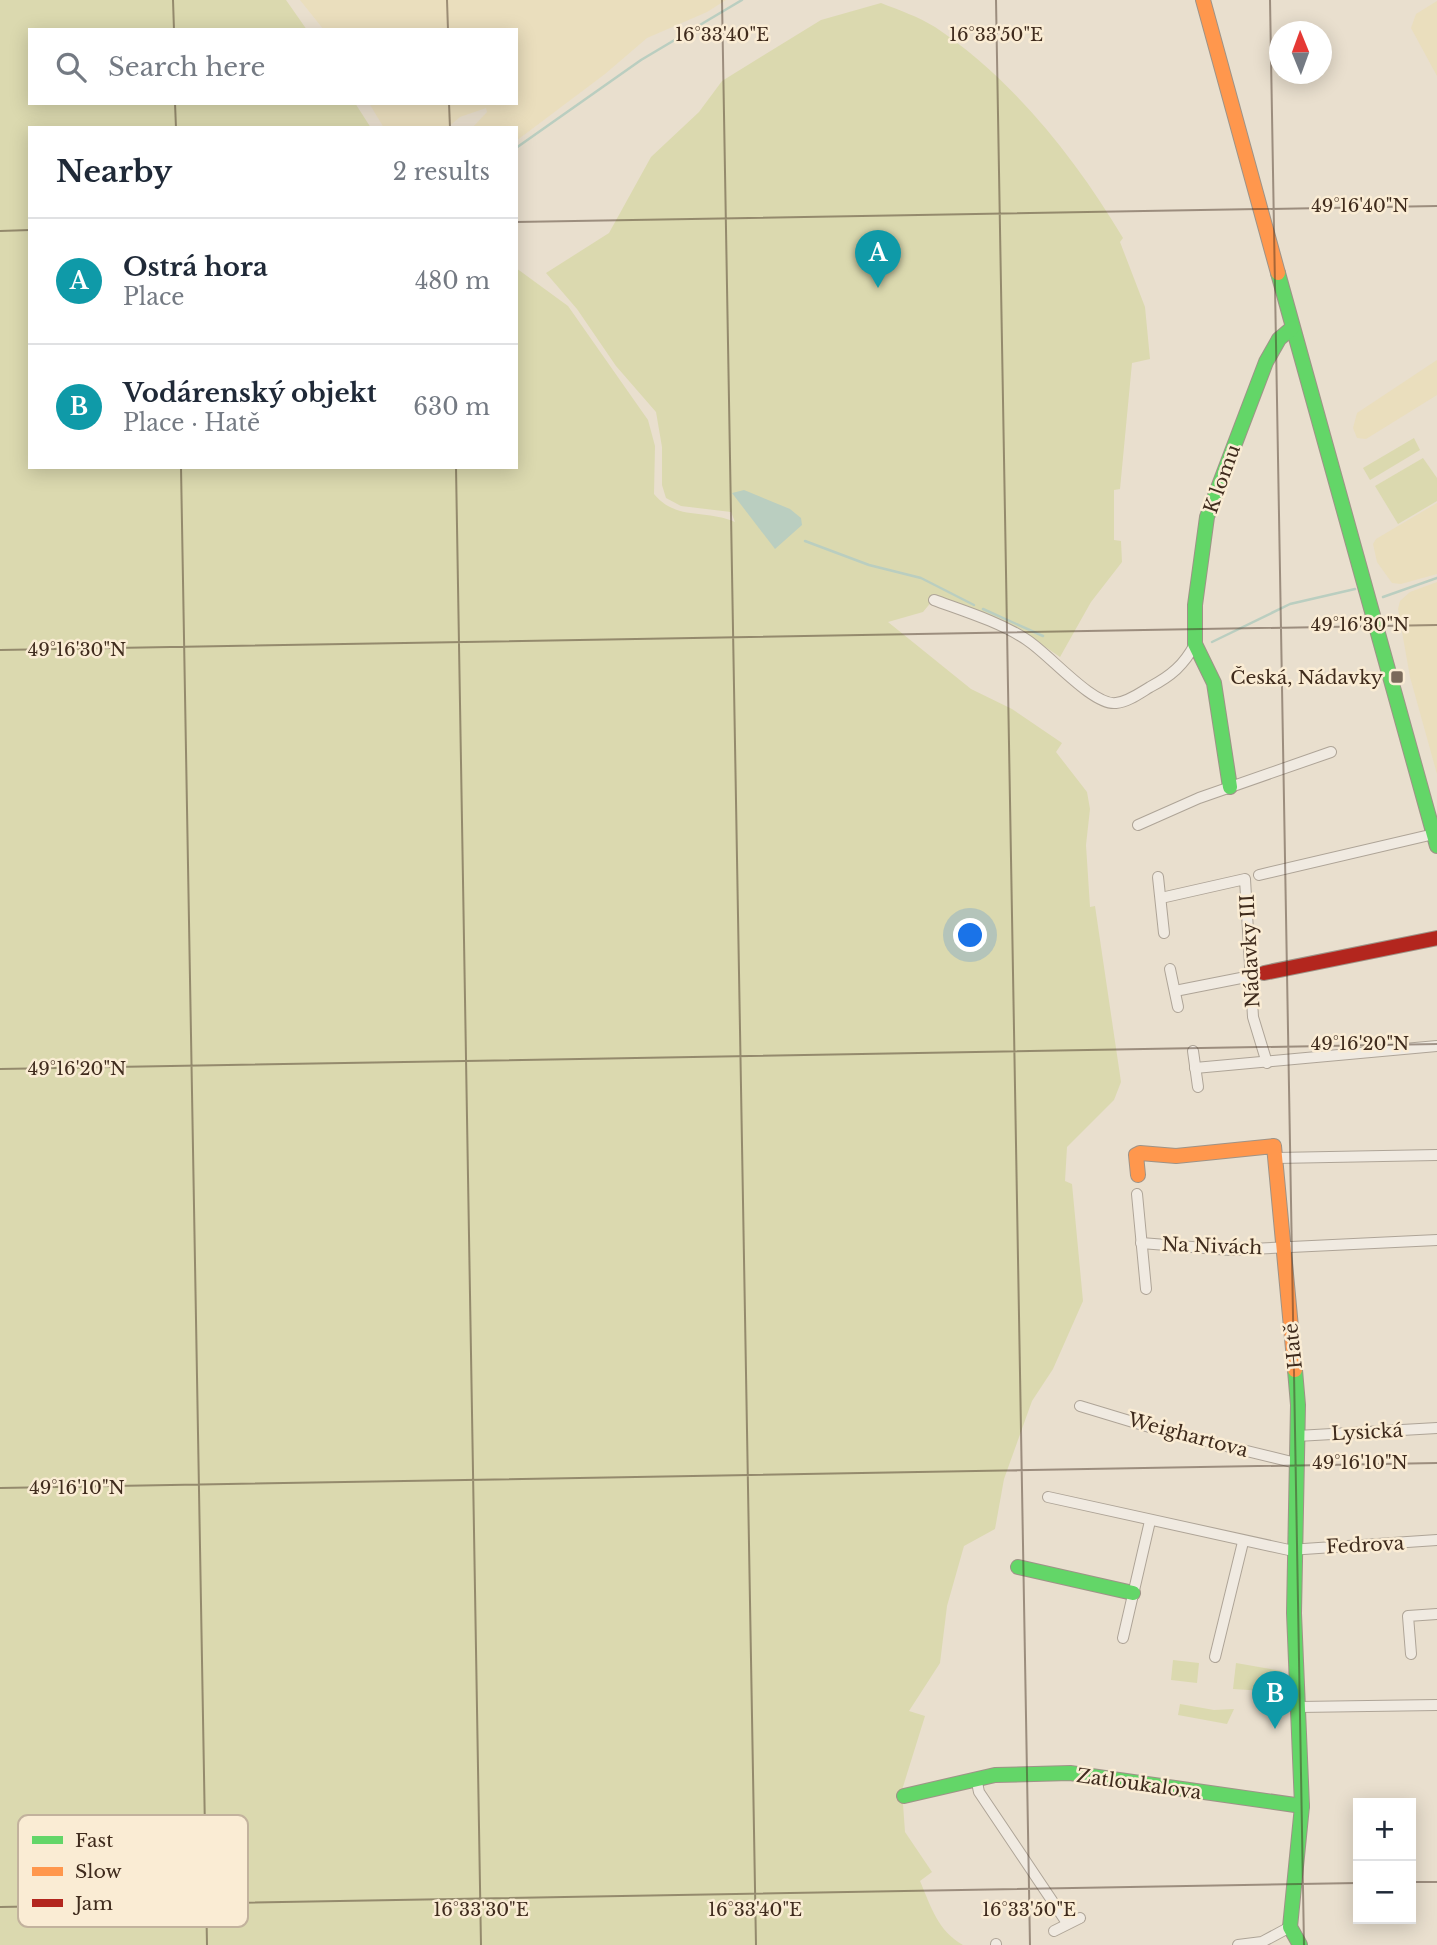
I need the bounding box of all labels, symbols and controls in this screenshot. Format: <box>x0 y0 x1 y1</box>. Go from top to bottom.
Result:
north arrow <box>1269 21 1332 84</box>
text: 16°33'40"E <box>675 24 769 46</box>
text: 16°33'50"E <box>949 24 1043 46</box>
search box <box>28 28 518 105</box>
icon: search <box>52 48 90 86</box>
text: Search here <box>108 51 265 83</box>
text: Nearby <box>56 153 172 190</box>
text: 2 results <box>393 158 490 186</box>
text: 49°16'40"N <box>1311 195 1409 217</box>
pin: A <box>855 230 901 288</box>
text: Ostrá hora <box>123 251 268 283</box>
text: A <box>70 267 88 295</box>
text: 480 m <box>415 267 490 295</box>
text: Place <box>123 283 185 311</box>
text: Vodárenský objekt <box>123 377 377 409</box>
text: B <box>70 393 88 421</box>
text: 630 m <box>413 393 490 421</box>
text: Place · Hatě <box>123 409 260 437</box>
street label: K lomu <box>1199 441 1245 517</box>
text: 49°16'30"N <box>1311 614 1409 636</box>
text: 49°16'30"N <box>28 639 126 661</box>
place label: Česká, Nádavky <box>1230 666 1383 689</box>
marker: Česká, Nádavky <box>1389 669 1405 685</box>
street label: Nádavky III <box>1236 894 1264 1008</box>
your location <box>953 918 987 952</box>
text: 49°16'20"N <box>1311 1033 1409 1055</box>
text: 49°16'20"N <box>28 1058 126 1080</box>
street label: Na Nivách <box>1161 1233 1263 1259</box>
street label: Hatě <box>1279 1322 1307 1370</box>
street label: Weighartova <box>1124 1408 1251 1462</box>
street label: Lysická <box>1331 1419 1404 1445</box>
text: 49°16'10"N <box>1312 1452 1408 1474</box>
text: 49°16'10"N <box>29 1477 125 1499</box>
street label: Fedrova <box>1325 1531 1405 1559</box>
pin: B <box>1252 1671 1298 1729</box>
street label: Zatloukalova <box>1075 1764 1203 1804</box>
map controls <box>1353 1798 1416 1924</box>
button: + <box>1353 1798 1416 1861</box>
legend <box>18 1815 248 1927</box>
text: Fast <box>75 1829 114 1852</box>
text: Slow <box>75 1860 122 1883</box>
button: − <box>1353 1861 1416 1924</box>
text: Jam <box>72 1892 113 1915</box>
text: 16°33'30"E <box>433 1899 529 1921</box>
text: 16°33'40"E <box>708 1899 802 1921</box>
text: 16°33'50"E <box>982 1899 1076 1921</box>

